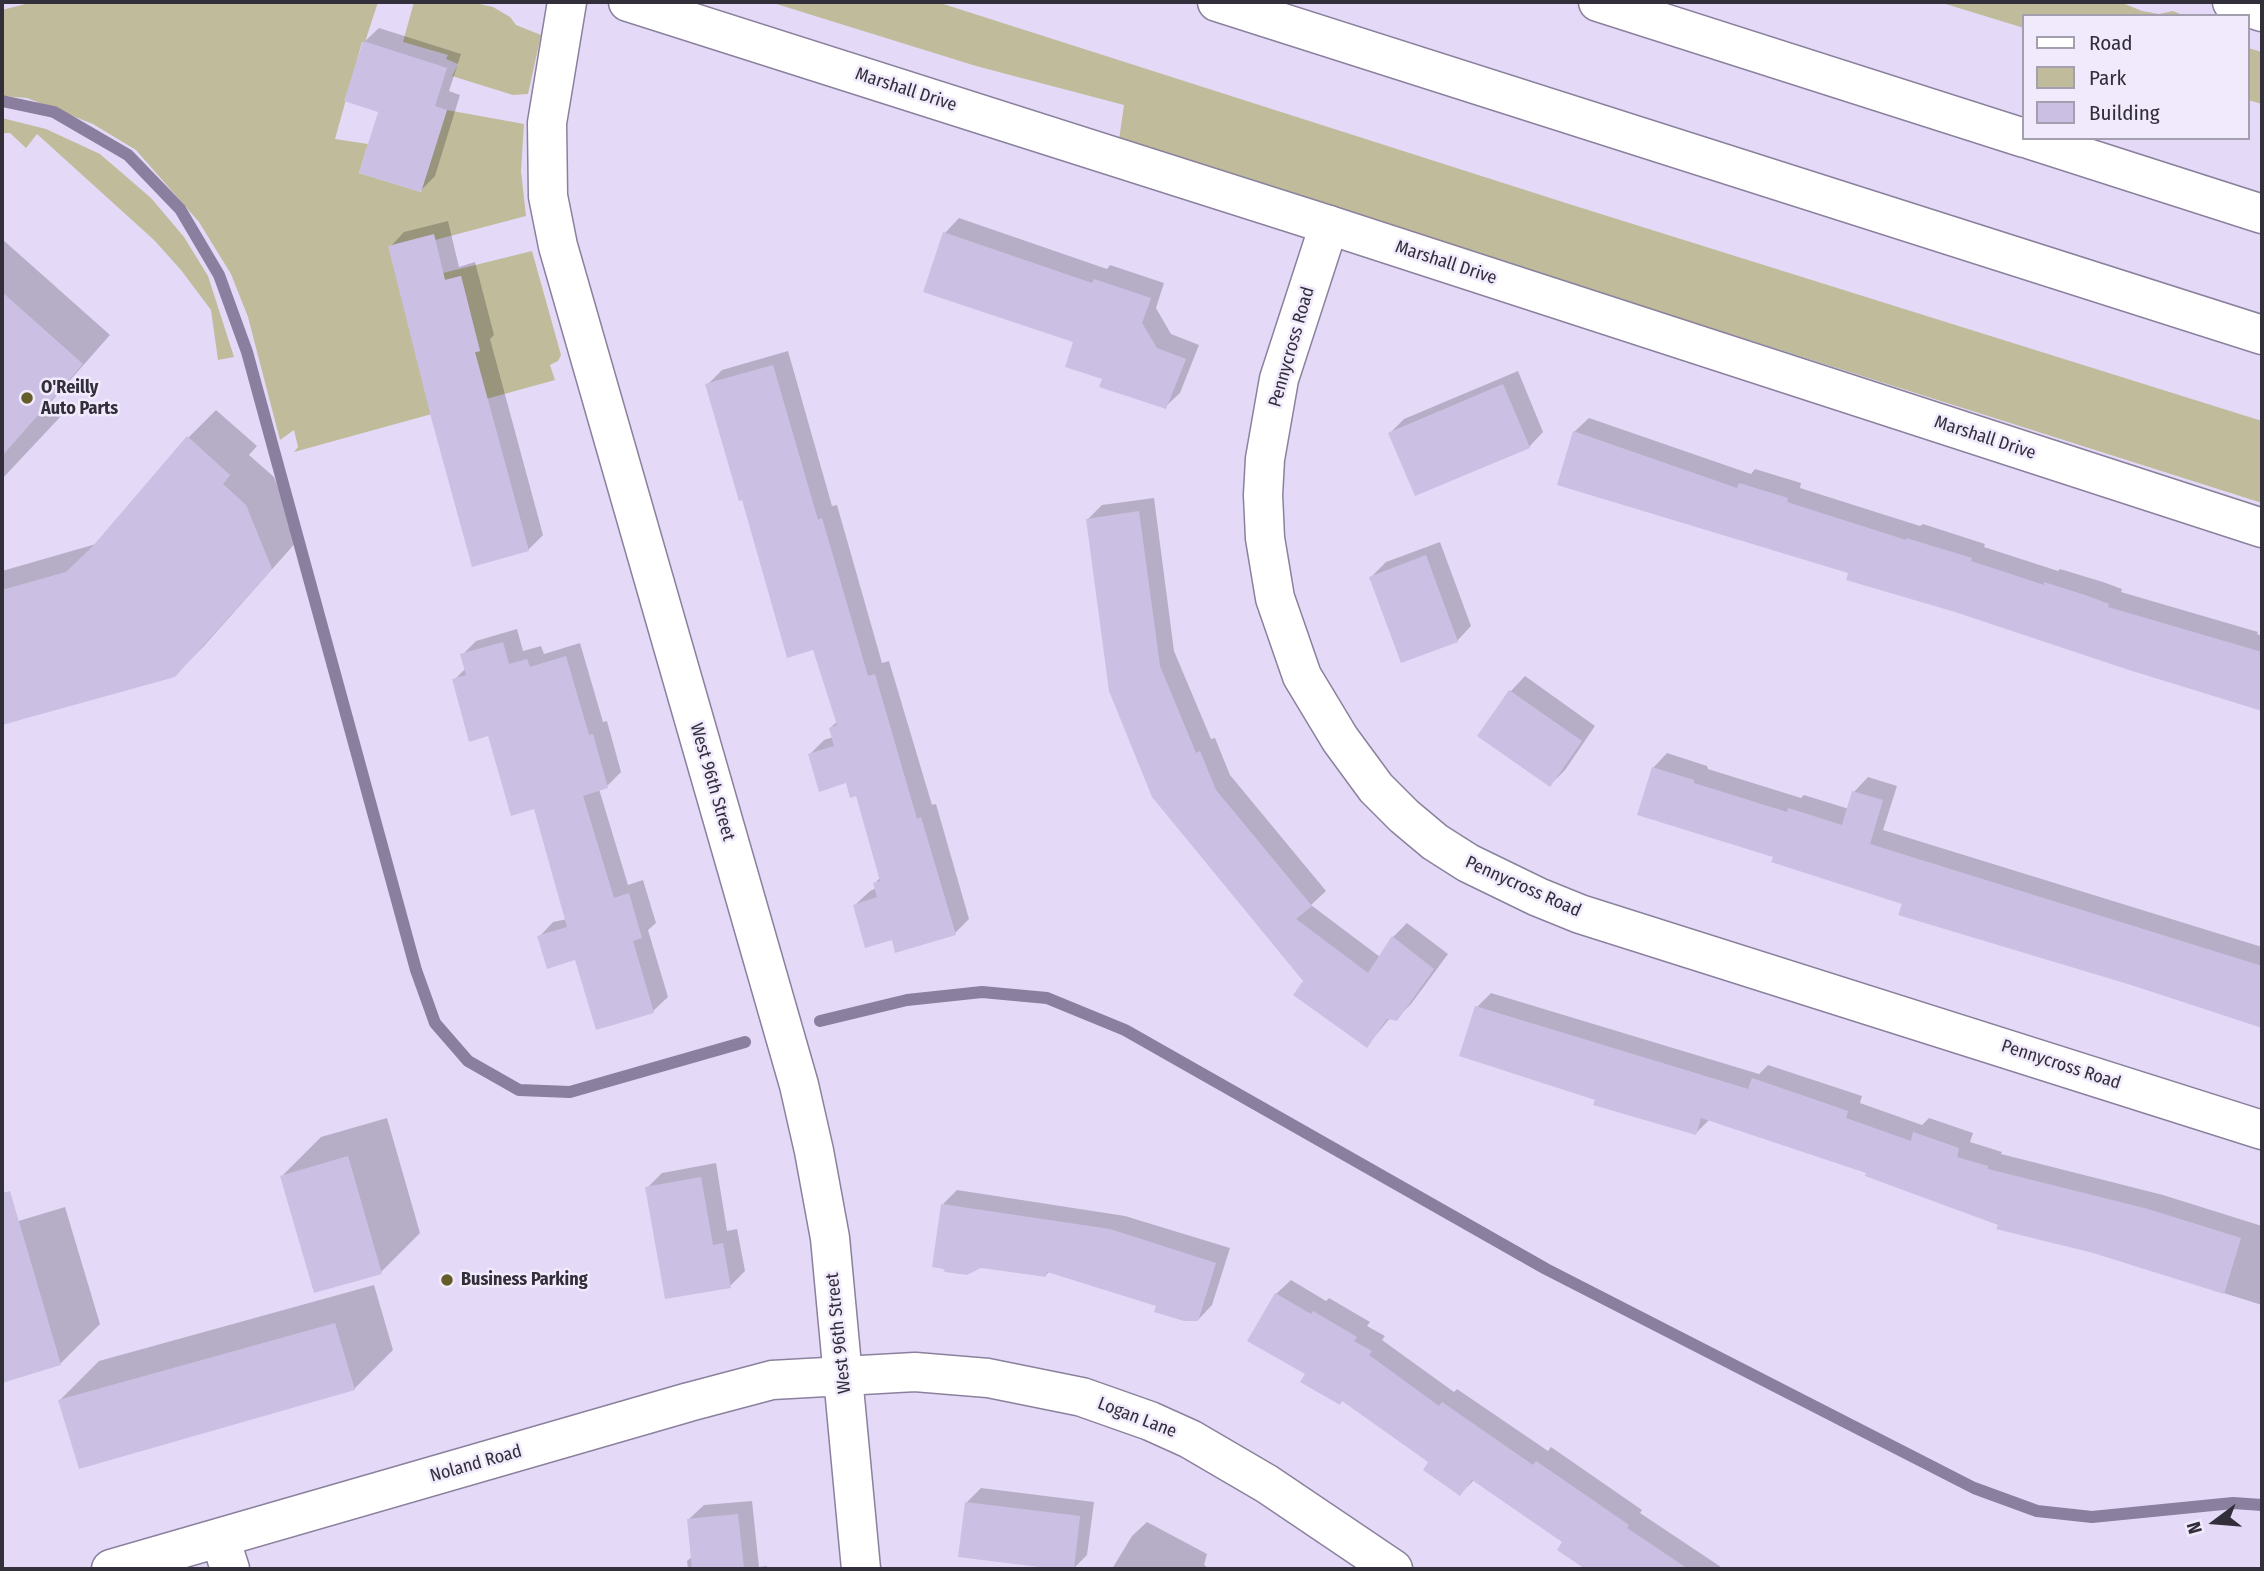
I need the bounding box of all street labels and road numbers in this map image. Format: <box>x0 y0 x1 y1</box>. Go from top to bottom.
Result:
street label: Marshall Drive <box>853 63 959 117</box>
street label: Marshall Drive <box>1393 236 1499 290</box>
street label: Pennycross Road <box>1264 284 1320 410</box>
street label: Marshall Drive <box>1932 411 2038 465</box>
street label: West 96th Street <box>685 721 739 843</box>
street label: Pennycross Road <box>1462 852 1584 922</box>
street label: Pennycross Road <box>1999 1036 2123 1094</box>
street label: West 96th Street <box>822 1271 856 1395</box>
street label: Logan Lane <box>1095 1393 1179 1443</box>
street label: Noland Road <box>428 1441 524 1487</box>

